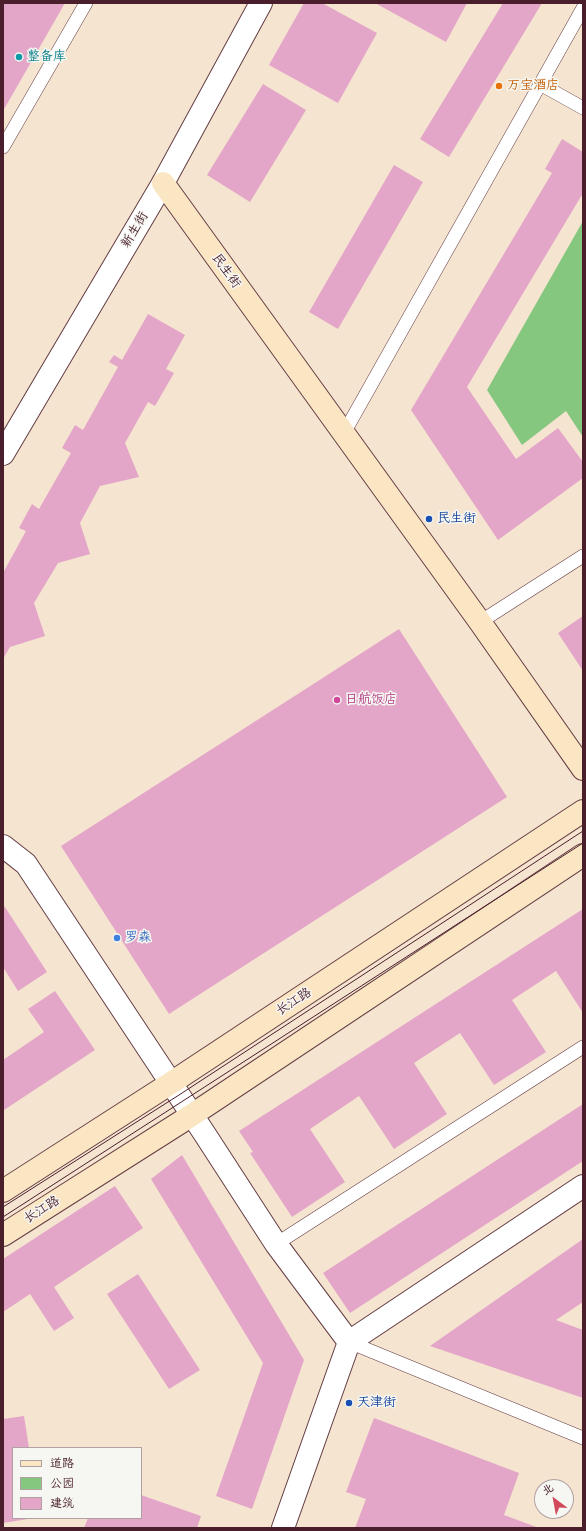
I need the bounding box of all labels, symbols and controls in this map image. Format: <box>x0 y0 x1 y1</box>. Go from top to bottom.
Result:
place label: 整备库 <box>27 49 66 65</box>
marker: 整备库 <box>14 52 24 62</box>
place label: 万宝酒店 <box>507 78 559 94</box>
marker: 万宝酒店 <box>494 81 504 91</box>
street label: 新生街 <box>118 209 152 251</box>
street label: 民生街 <box>208 251 244 291</box>
place label: 民生街 <box>437 511 476 527</box>
marker: 民生街 <box>424 514 434 524</box>
place label: 日航饭店 <box>345 692 397 708</box>
marker: 日航饭店 <box>332 695 342 705</box>
place label: 罗森 <box>125 930 151 946</box>
marker: 罗森 <box>112 933 122 943</box>
street label: 长江路 <box>273 985 315 1019</box>
street label: 长江路 <box>21 1193 63 1227</box>
place label: 天津街 <box>357 1395 396 1411</box>
marker: 天津街 <box>344 1398 354 1408</box>
legend <box>12 1447 142 1519</box>
text: 道路 <box>50 1452 74 1474</box>
text: 公园 <box>50 1472 74 1494</box>
text: 北 <box>538 1478 558 1500</box>
north arrow <box>534 1479 574 1519</box>
text: 建筑 <box>50 1492 74 1514</box>

